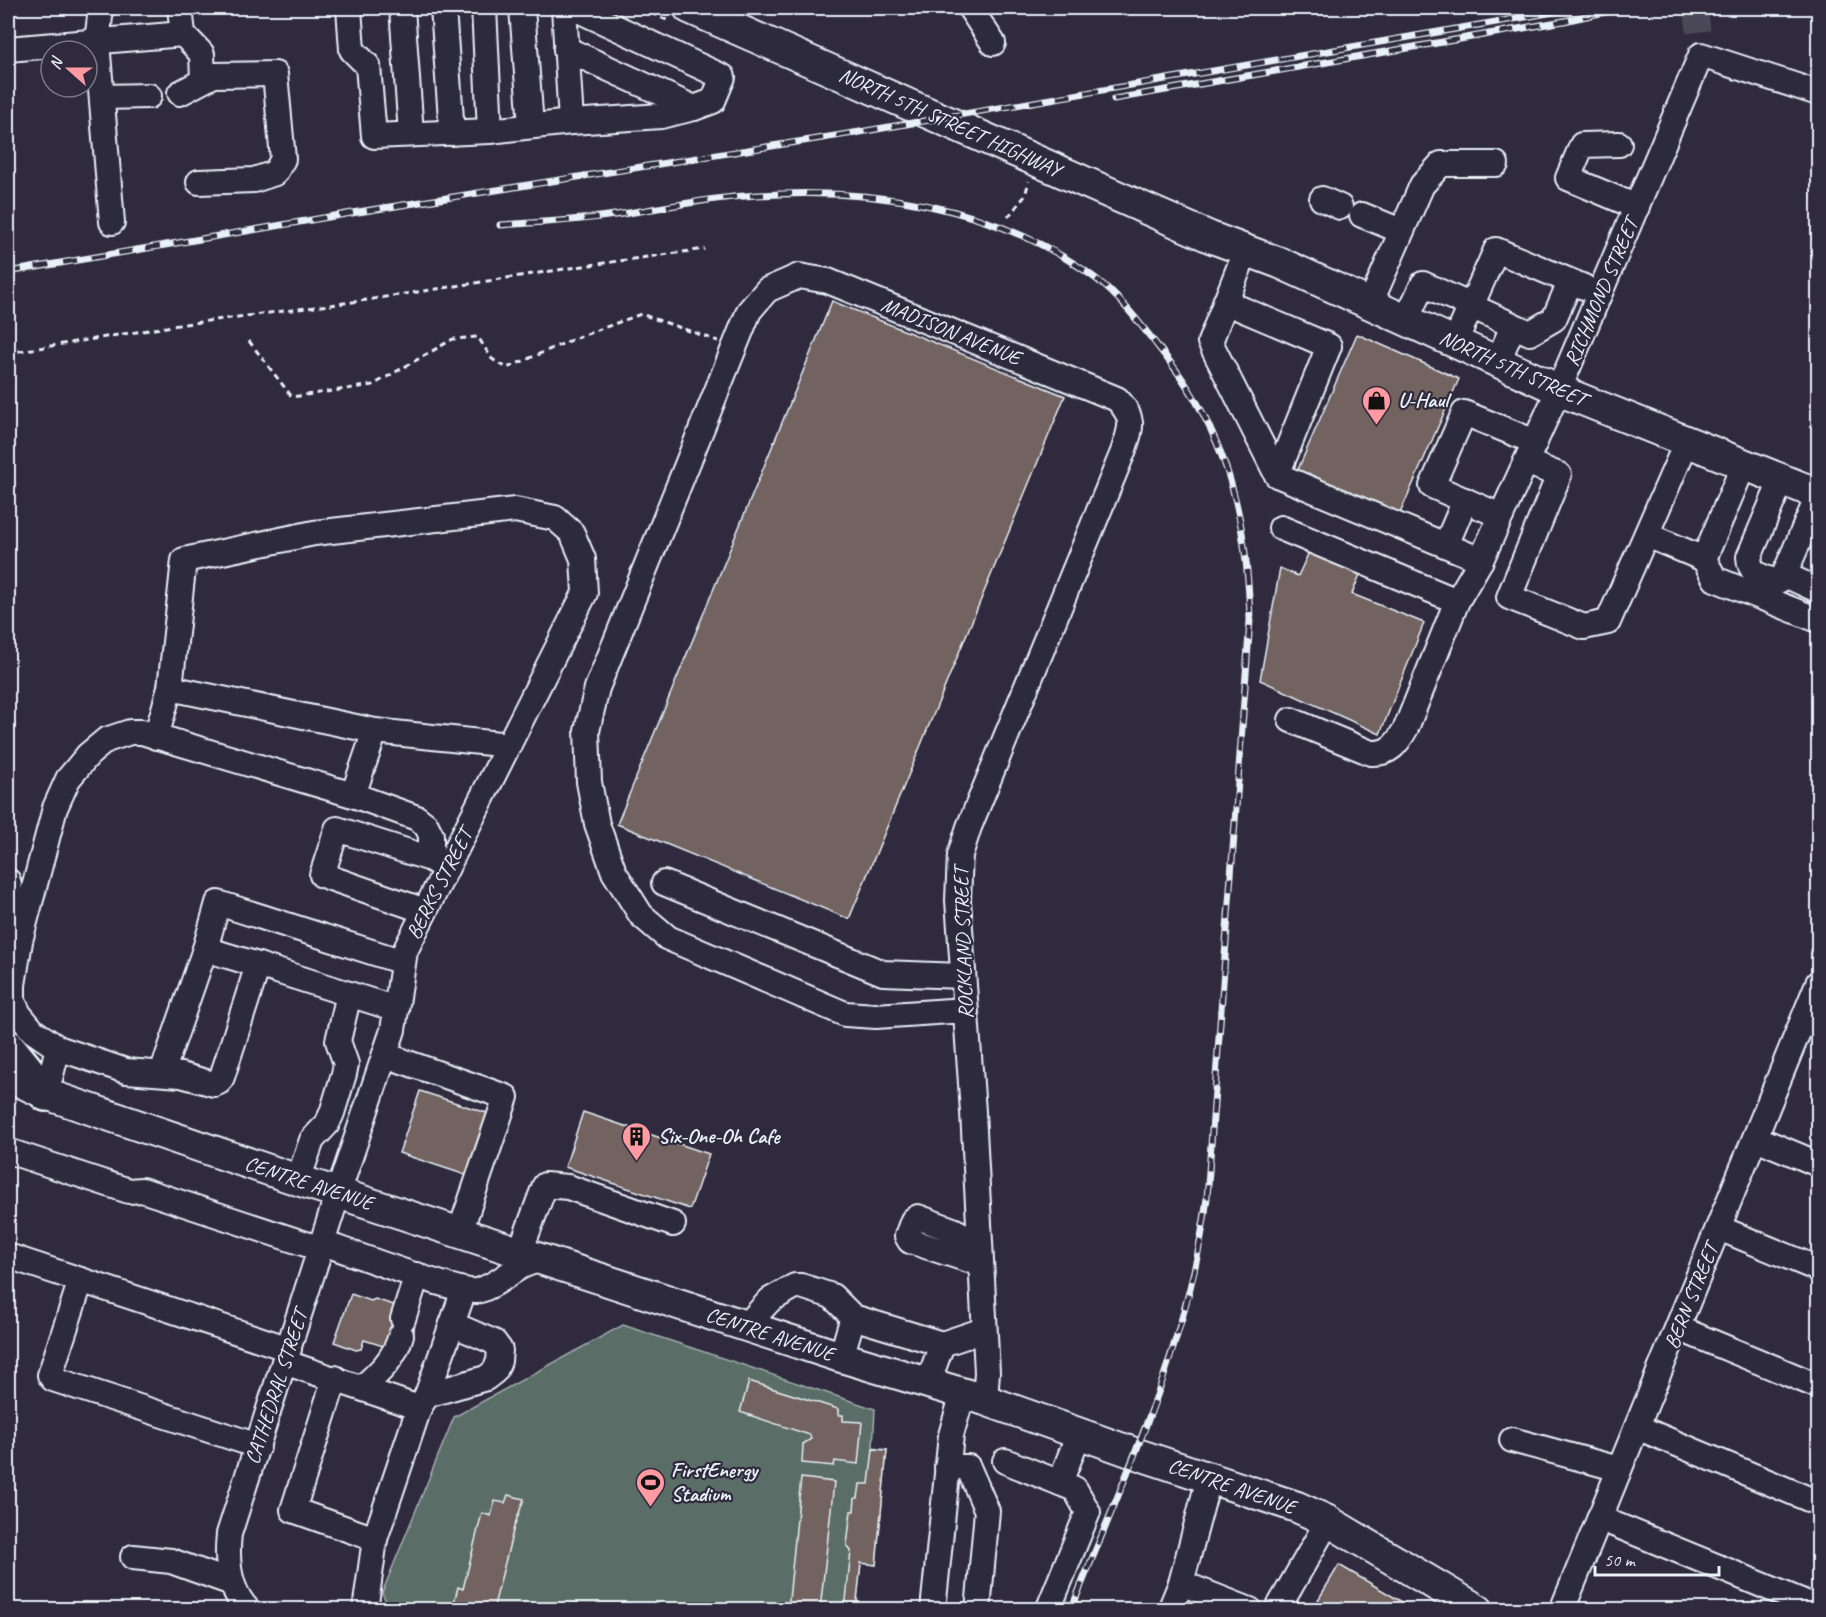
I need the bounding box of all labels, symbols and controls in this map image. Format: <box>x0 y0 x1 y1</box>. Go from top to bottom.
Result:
north arrow <box>39 39 99 99</box>
text: N <box>45 53 68 72</box>
street label: NORTH 5TH STREET HIGHWAY <box>835 61 1068 184</box>
street label: RICHMOND STREET <box>1558 210 1646 370</box>
street label: MADISON AVENUE <box>877 291 1027 372</box>
street label: NORTH 5TH STREET <box>1436 324 1595 414</box>
shop icon: U-Haul <box>1361 384 1393 426</box>
place label: U-Haul <box>1398 387 1452 413</box>
street label: BERKS STREET <box>400 820 480 943</box>
street label: ROCKLAND STREET <box>947 862 979 1020</box>
building icon: Six-One-Oh Cafe <box>621 1120 653 1162</box>
place label: Six-One-Oh Cafe <box>658 1123 782 1149</box>
street label: CENTRE AVENUE <box>242 1150 379 1217</box>
street label: BERN STREET <box>1658 1235 1726 1352</box>
street label: CENTRE AVENUE <box>703 1301 840 1368</box>
street label: CATHEDRAL STREET <box>239 1302 315 1467</box>
street label: CENTRE AVENUE <box>1165 1452 1302 1521</box>
place label: FirstEnergy Stadium <box>671 1457 759 1507</box>
sports icon: FirstEnergy Stadium <box>634 1466 666 1508</box>
scale bar <box>1595 1539 1720 1577</box>
text: 50 m <box>1604 1549 1637 1571</box>

